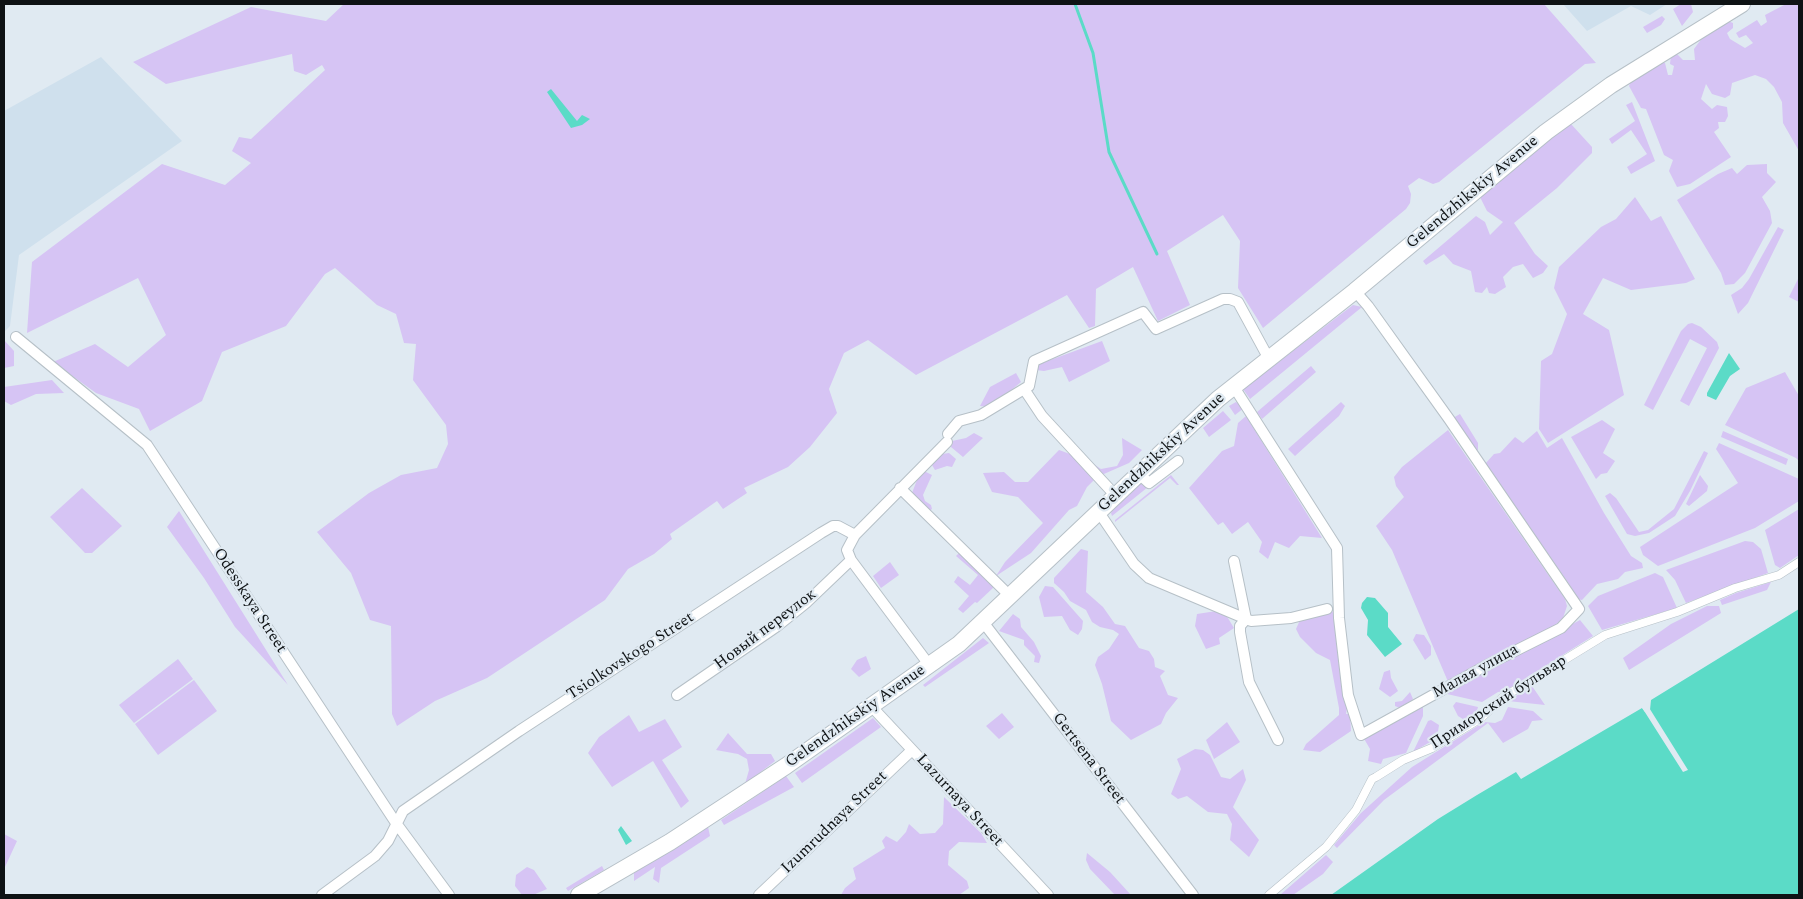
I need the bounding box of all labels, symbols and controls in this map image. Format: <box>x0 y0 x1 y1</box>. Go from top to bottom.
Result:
street label: Gelendzhikskiy Avenue <box>1403 132 1543 254</box>
street label: Gelendzhikskiy Avenue <box>1095 389 1229 517</box>
street label: Odesskaya Street <box>208 545 290 657</box>
street label: Новый переулок <box>711 585 821 675</box>
street label: Tsiolkovskogo Street <box>564 609 698 705</box>
street label: Малая улица <box>1430 641 1522 703</box>
street label: Приморский бульвар <box>1427 652 1571 754</box>
street label: Gelendzhikskiy Avenue <box>782 661 930 773</box>
street label: Gertsena Street <box>1047 709 1129 809</box>
street label: Lazurnaya Street <box>911 751 1007 851</box>
street label: Izumrudnaya Street <box>778 768 892 878</box>

